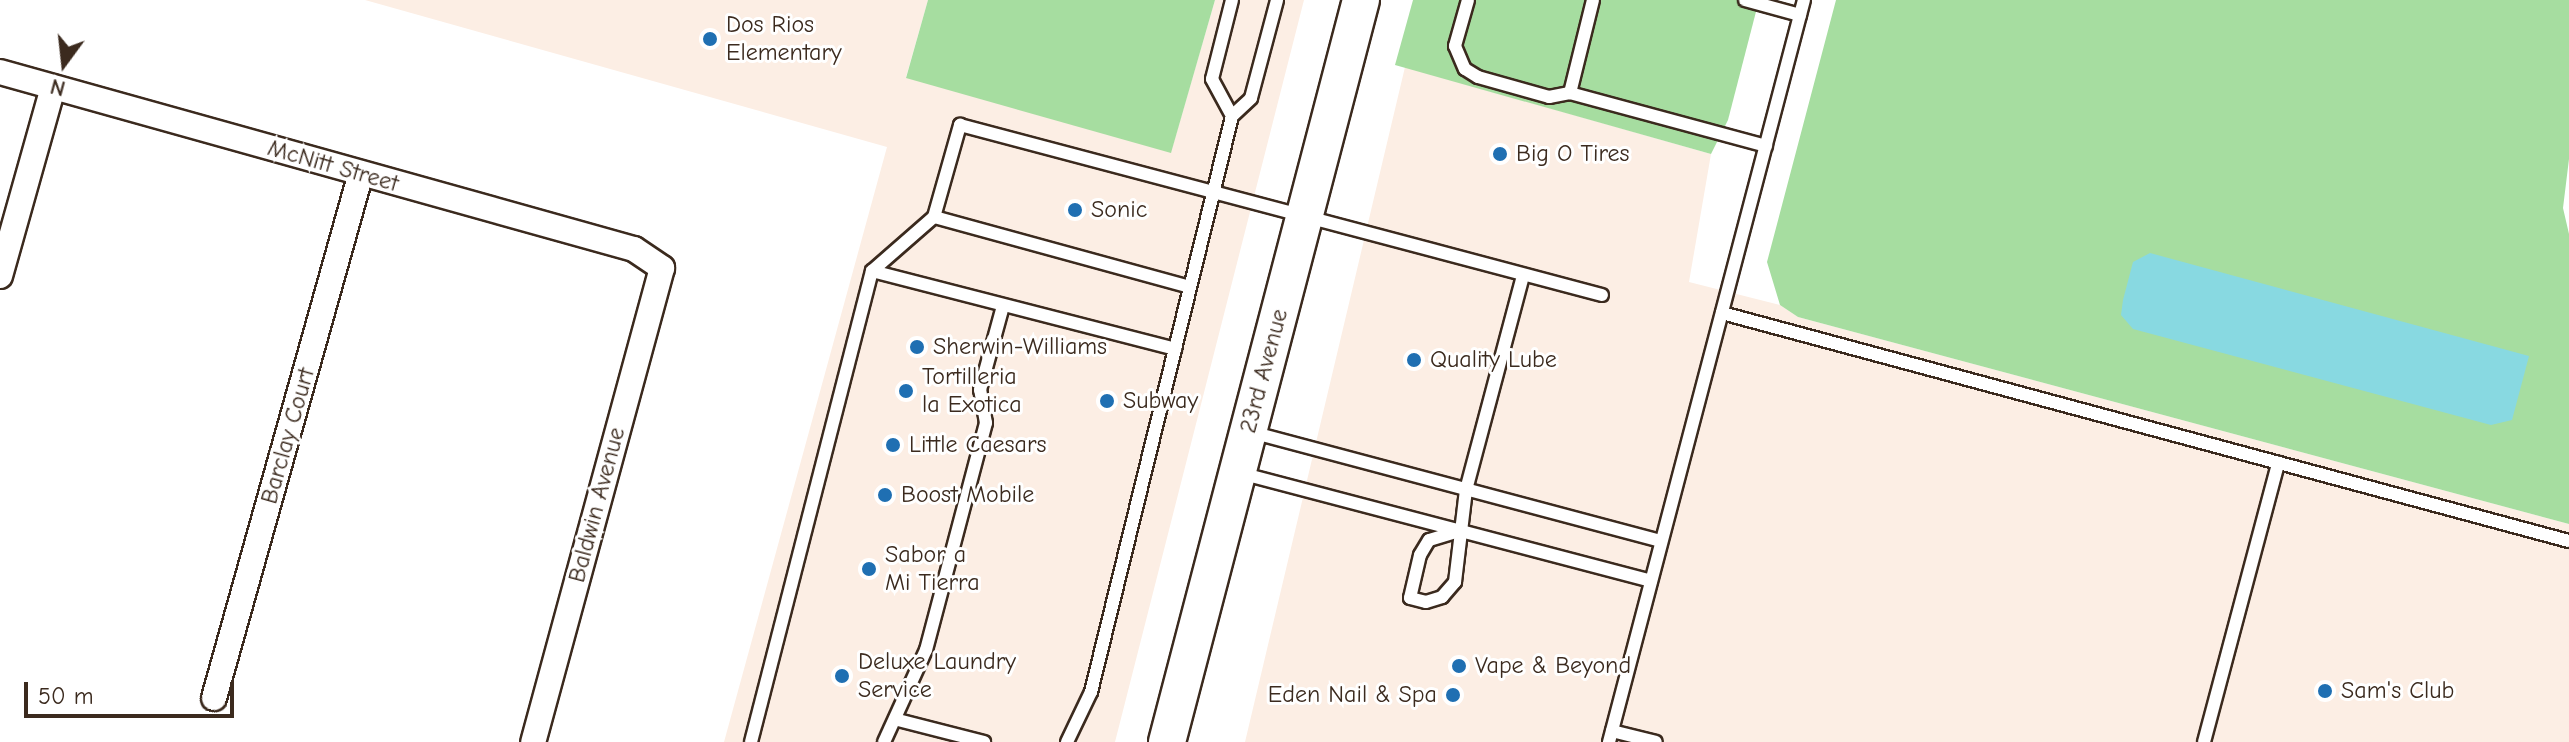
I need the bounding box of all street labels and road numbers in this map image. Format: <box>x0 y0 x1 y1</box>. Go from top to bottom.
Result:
street label: McNitt Street <box>264 134 402 198</box>
street label: 23rd Avenue <box>1234 306 1294 436</box>
street label: Barclay Court <box>255 365 321 507</box>
street label: Baldwin Avenue <box>562 424 632 586</box>

